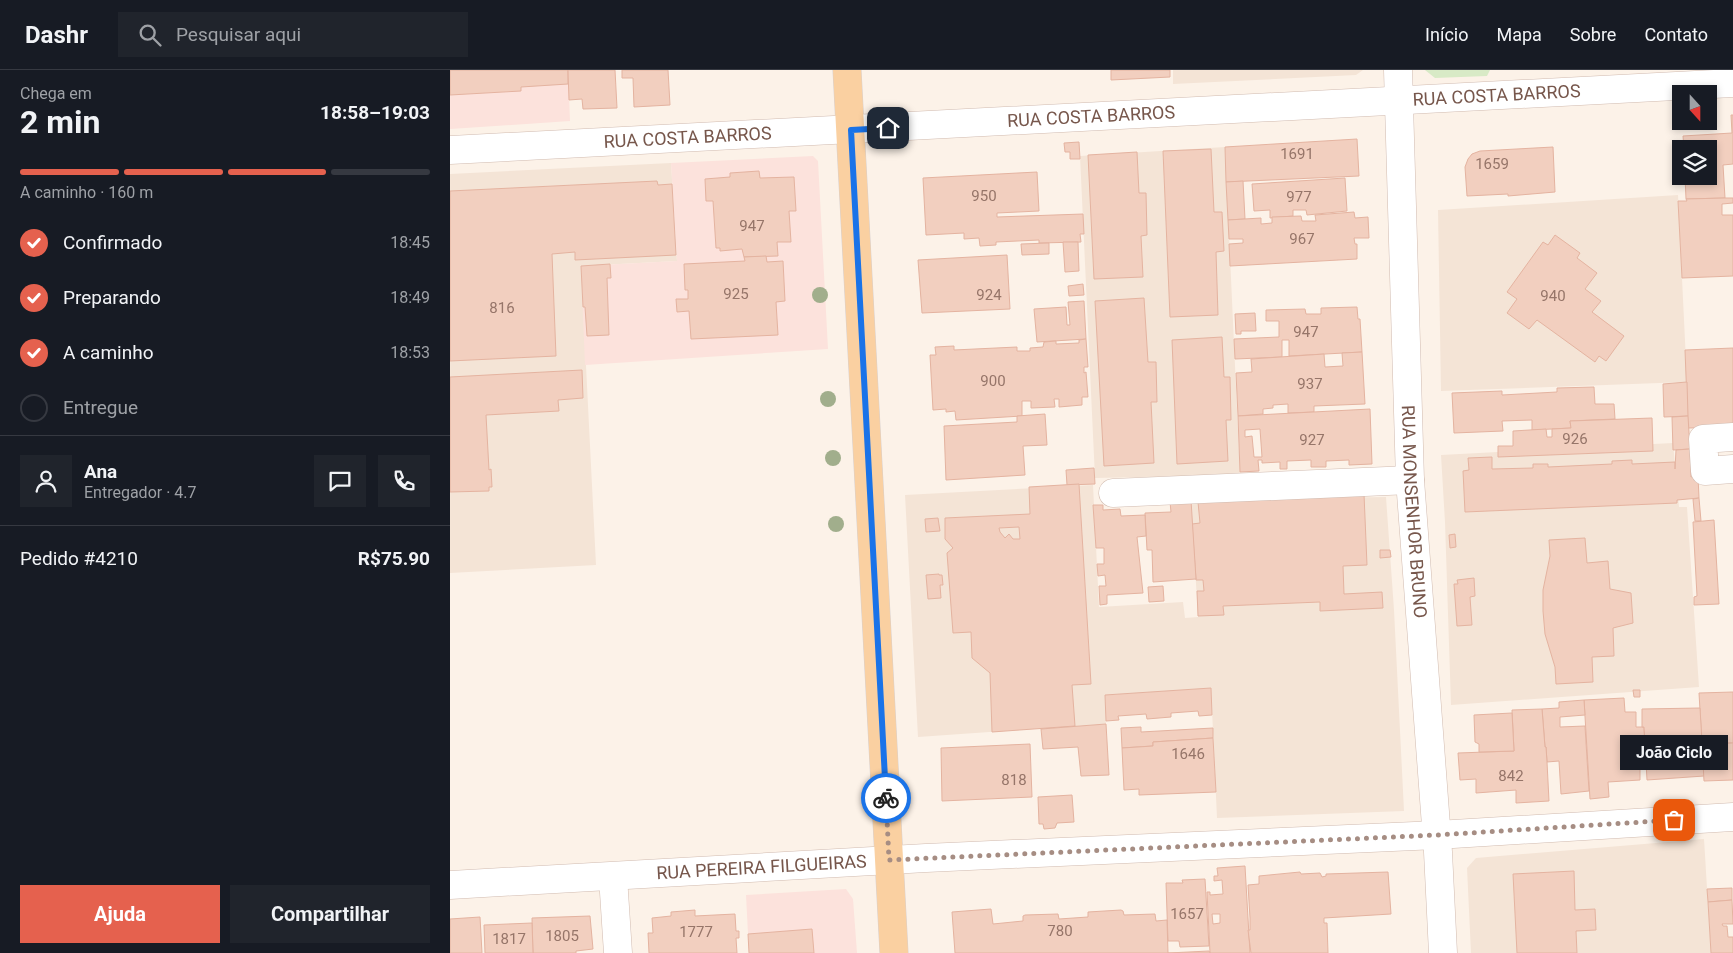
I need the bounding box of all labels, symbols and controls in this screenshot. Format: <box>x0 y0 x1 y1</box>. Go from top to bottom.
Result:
search box <box>118 12 468 57</box>
text: Dashr <box>25 21 88 49</box>
icon: search <box>136 21 164 49</box>
text: Pesquisar aqui <box>176 23 301 46</box>
text: Início <box>1425 24 1468 45</box>
text: Mapa <box>1496 24 1542 45</box>
text: Sobre <box>1570 24 1616 45</box>
text: Contato <box>1644 24 1708 45</box>
street label: RUA COSTA BARROS <box>1412 80 1581 110</box>
text: Chega em <box>20 84 92 103</box>
north arrow <box>1672 85 1718 130</box>
map controls <box>1672 85 1717 185</box>
text: 18:58–19:03 <box>320 101 430 124</box>
street label: RUA COSTA BARROS <box>1007 101 1176 131</box>
text: 2 min <box>20 103 100 141</box>
pin <box>867 107 909 149</box>
icon: home <box>874 114 902 142</box>
street label: RUA COSTA BARROS <box>603 122 772 152</box>
button: layers <box>1672 140 1717 185</box>
house number: 1691 <box>1280 145 1314 163</box>
house number: 1659 <box>1475 155 1509 173</box>
text: A caminho · 160 m <box>20 183 153 202</box>
house number: 950 <box>971 187 997 205</box>
house number: 977 <box>1286 188 1312 206</box>
house number: 947 <box>739 217 765 235</box>
icon: check <box>20 229 48 257</box>
house number: 967 <box>1289 230 1315 248</box>
text: Confirmado <box>63 231 162 254</box>
text: 18:45 <box>390 233 430 252</box>
icon: check <box>20 284 48 312</box>
house number: 925 <box>723 285 749 303</box>
text: Preparando <box>63 286 161 309</box>
house number: 924 <box>976 286 1002 304</box>
house number: 940 <box>1540 287 1566 305</box>
text: 18:49 <box>390 288 430 307</box>
house number: 816 <box>489 299 515 317</box>
house number: 947 <box>1293 323 1319 341</box>
icon: check <box>20 339 48 367</box>
text: A caminho <box>63 341 153 364</box>
text: 18:53 <box>390 343 430 362</box>
house number: 900 <box>980 372 1006 390</box>
house number: 937 <box>1297 375 1323 393</box>
text: Entregue <box>63 396 138 419</box>
street label: RUA MONSENHOR BRUNO <box>1398 405 1431 619</box>
house number: 926 <box>1562 430 1588 448</box>
house number: 927 <box>1299 431 1325 449</box>
button: person <box>20 455 72 507</box>
button: chat <box>314 455 366 507</box>
button: phone <box>378 455 430 507</box>
text: Ana <box>84 460 117 483</box>
text: Entregador · 4.7 <box>84 483 197 502</box>
text: Pedido #4210 <box>20 547 138 570</box>
text: R$75.90 <box>358 547 430 570</box>
callout: João Ciclo <box>1620 735 1728 770</box>
text: João Ciclo <box>1636 743 1712 762</box>
house number: 1646 <box>1171 745 1205 763</box>
house number: 842 <box>1498 767 1524 785</box>
house number: 818 <box>1001 771 1027 789</box>
courier <box>861 773 911 823</box>
icon: bike <box>872 784 900 812</box>
pin <box>1653 799 1695 841</box>
icon: bag <box>1660 806 1688 834</box>
street label: RUA PEREIRA FILGUEIRAS <box>656 850 867 883</box>
button: Ajuda <box>20 885 220 943</box>
button: Compartilhar <box>230 885 430 943</box>
house number: 1657 <box>1170 905 1204 923</box>
house number: 780 <box>1047 922 1073 940</box>
house number: 1777 <box>679 923 713 941</box>
house number: 1805 <box>545 927 579 945</box>
house number: 1817 <box>492 930 526 948</box>

